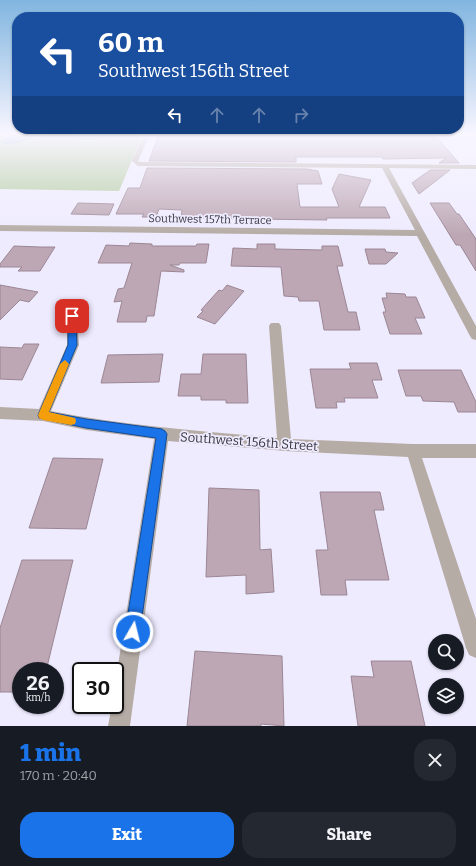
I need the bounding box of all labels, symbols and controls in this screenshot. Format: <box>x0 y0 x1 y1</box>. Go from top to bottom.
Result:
text: 60 m <box>98 26 164 59</box>
icon: left <box>32 28 84 80</box>
text: Southwest 156th Street <box>98 60 289 82</box>
icon: left <box>164 104 186 126</box>
icon: ahead <box>206 104 228 126</box>
icon: ahead <box>248 104 270 126</box>
icon: right <box>290 104 312 126</box>
street label: Southwest 157th Terrace <box>148 212 272 227</box>
pin <box>55 299 89 333</box>
icon: arrive <box>61 305 83 327</box>
street label: Southwest 156th Street <box>180 429 319 454</box>
position arrow <box>112 611 154 653</box>
map controls <box>428 634 464 714</box>
button: search <box>428 634 464 670</box>
speed limit sign: 30 <box>72 662 124 714</box>
text: 26 <box>26 671 50 695</box>
button: layers <box>428 678 464 714</box>
text: km/h <box>26 692 50 704</box>
text: 1 min <box>20 739 81 767</box>
button: close <box>414 739 456 781</box>
text: 170 m · 20:40 <box>20 768 97 783</box>
button: Exit <box>20 812 234 858</box>
button: Share <box>242 812 456 858</box>

